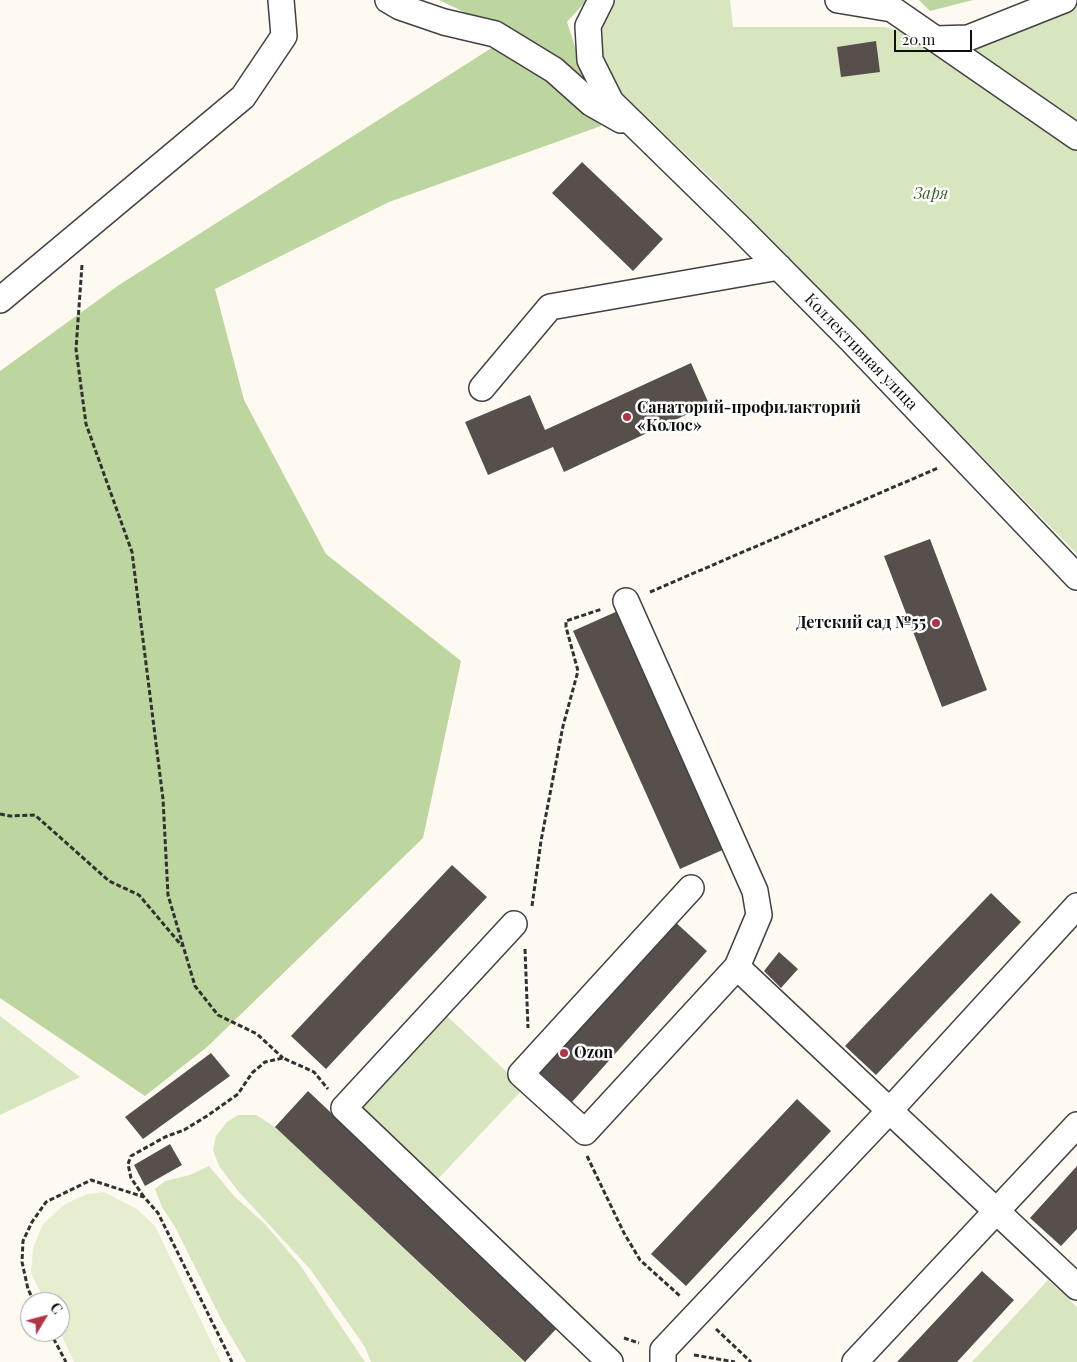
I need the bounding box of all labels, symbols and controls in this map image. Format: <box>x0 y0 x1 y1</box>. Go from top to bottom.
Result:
scale bar <box>897 20 974 52</box>
text: 20 m <box>902 29 935 49</box>
park label: Заря <box>914 184 948 204</box>
street label: Коллективная улица <box>800 290 922 414</box>
place label: Санаторий-профилакторий «Колос» <box>637 398 861 436</box>
marker: Санаторий-профилакторий «Колос» <box>621 411 633 423</box>
place label: Детский сад №55 <box>796 613 926 633</box>
marker: Детский сад №55 <box>930 617 942 629</box>
place label: Ozon <box>574 1043 613 1063</box>
marker: Ozon <box>558 1047 570 1059</box>
north arrow <box>20 1292 70 1342</box>
text: С <box>46 1299 67 1318</box>

